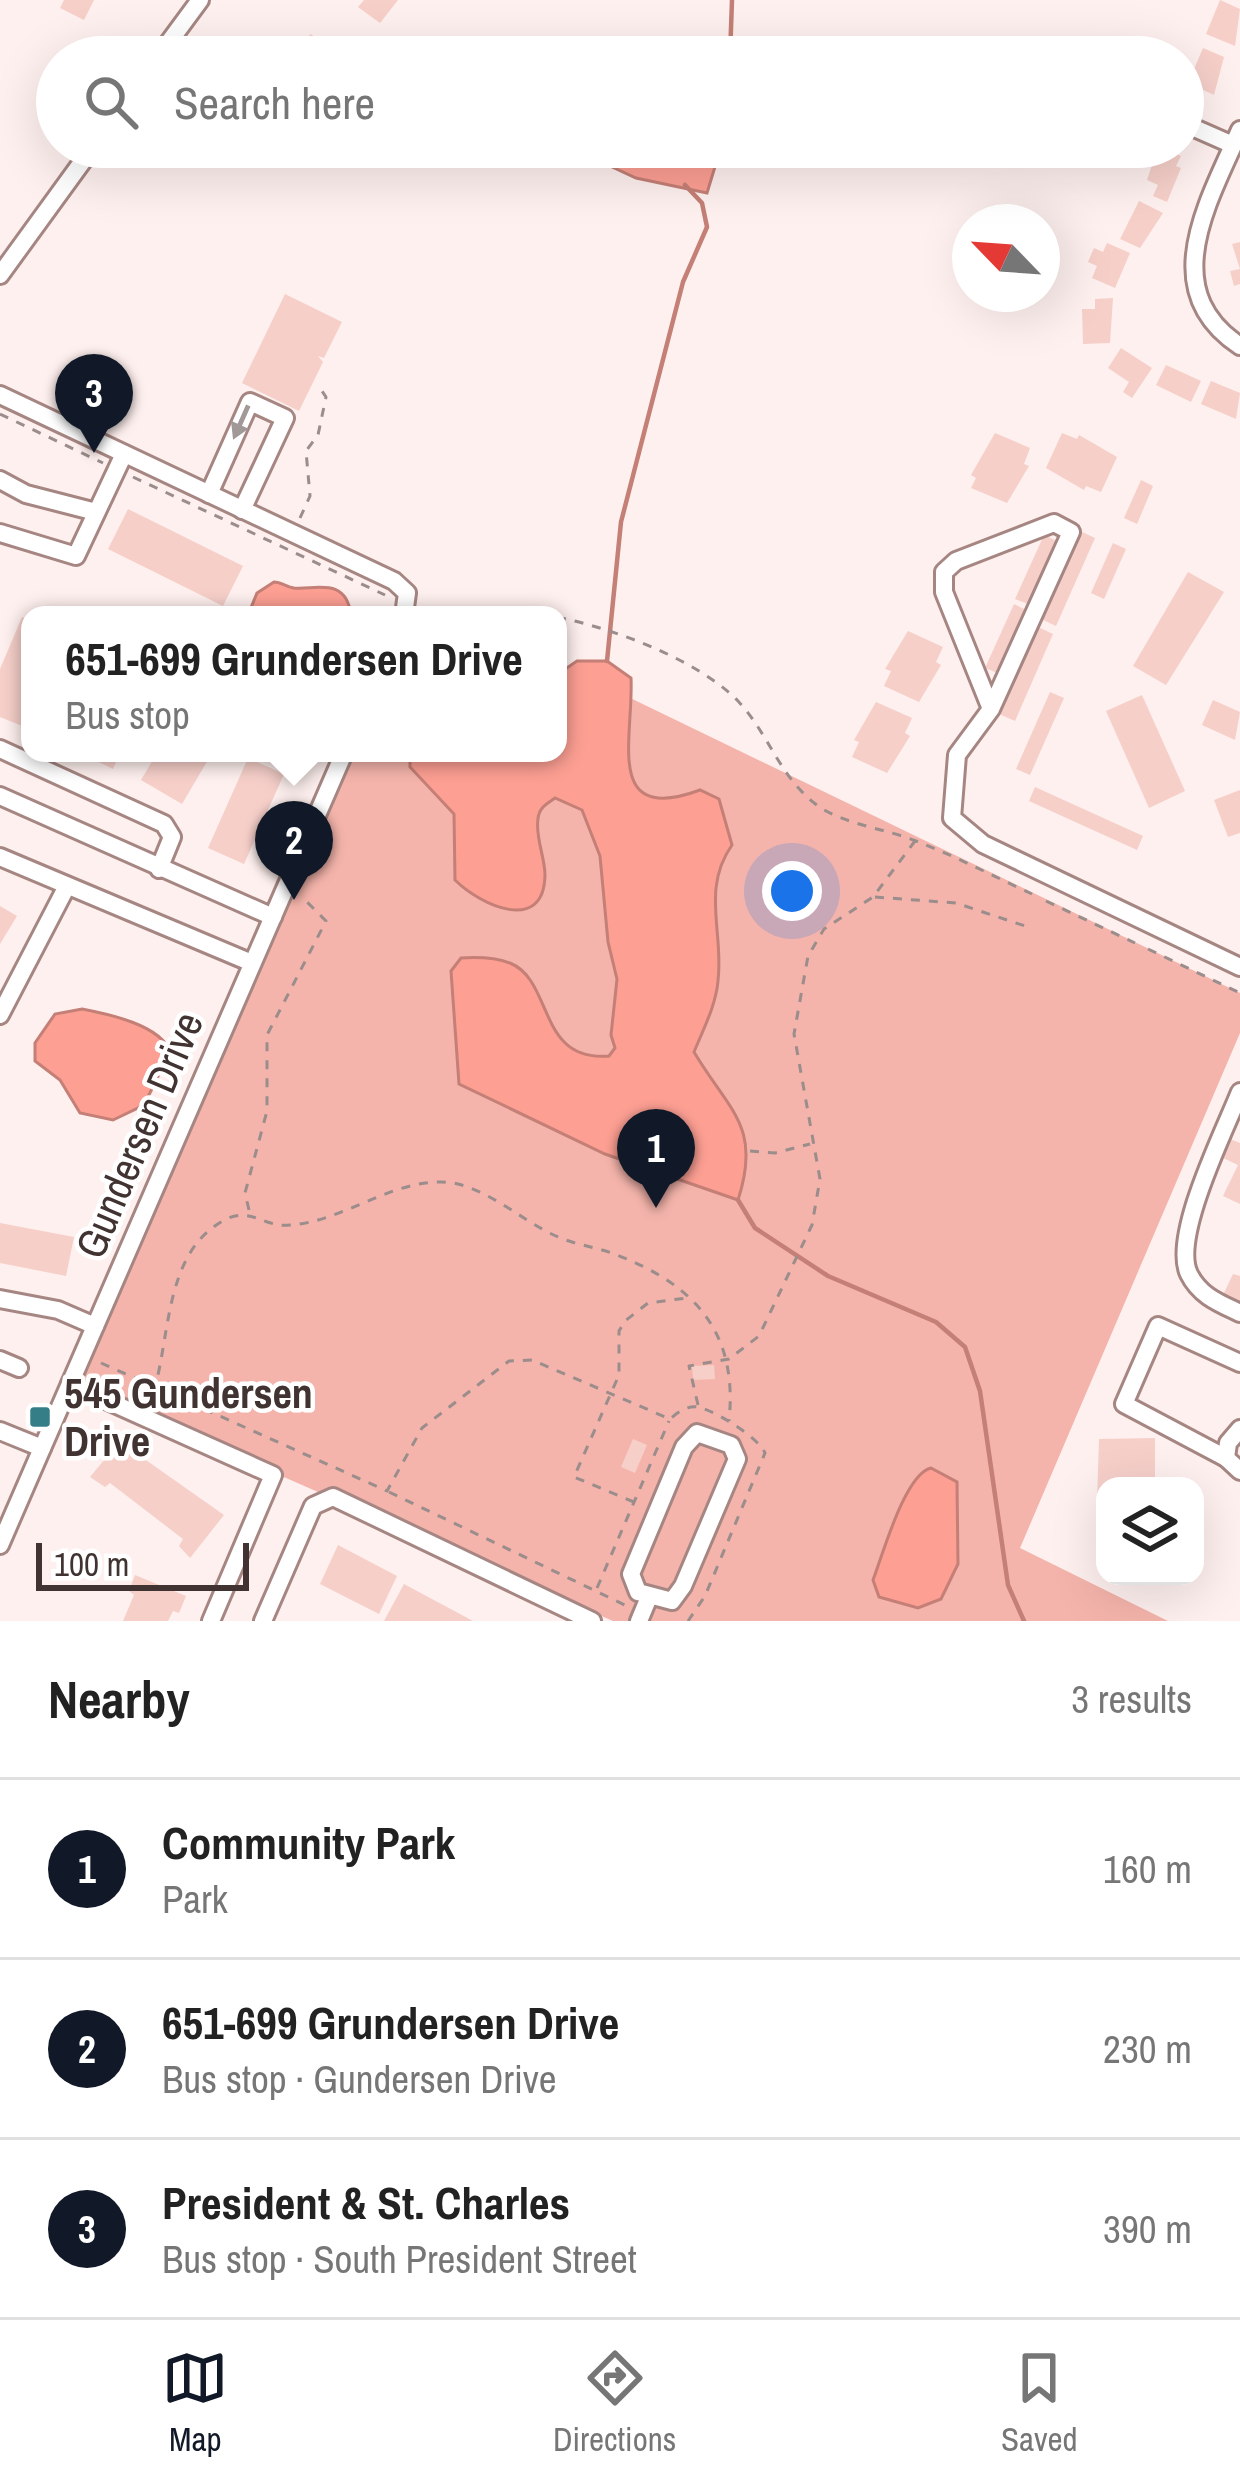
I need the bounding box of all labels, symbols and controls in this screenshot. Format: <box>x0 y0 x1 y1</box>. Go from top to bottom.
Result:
search box <box>36 36 1204 168</box>
icon: search <box>78 69 144 135</box>
text: Search here <box>174 72 375 133</box>
north arrow <box>952 204 1060 312</box>
pin: 3 <box>55 354 133 453</box>
one-way arrow <box>231 404 251 439</box>
popup <box>21 606 567 762</box>
text: 651-699 Grundersen Drive <box>65 628 523 689</box>
text: Bus stop <box>65 689 190 741</box>
pin: 2 <box>255 801 333 900</box>
your location <box>762 861 822 921</box>
street label: Gundersen Drive <box>62 1003 216 1267</box>
pin: 1 <box>617 1109 695 1208</box>
place label: 545 Gundersen Drive <box>64 1365 313 1469</box>
marker: 545 Gundersen Drive <box>27 1404 53 1430</box>
map controls <box>1096 1477 1204 1585</box>
button: layers <box>1096 1477 1204 1585</box>
scale bar <box>36 1537 249 1590</box>
text: 100 m <box>54 1542 129 1586</box>
text: Nearby <box>48 1665 190 1734</box>
text: 3 results <box>1071 1673 1192 1725</box>
text: Community Park <box>162 1812 455 1873</box>
text: 1 <box>78 1843 96 1895</box>
text: 160 m <box>1103 1843 1192 1895</box>
text: Park <box>162 1873 228 1925</box>
text: 651-699 Grundersen Drive <box>162 1992 619 2053</box>
text: 2 <box>78 2023 96 2075</box>
text: 230 m <box>1103 2023 1192 2075</box>
text: Bus stop · Gundersen Drive <box>162 2053 557 2105</box>
text: President & St. Charles <box>162 2172 570 2233</box>
text: 3 <box>78 2203 96 2255</box>
text: 390 m <box>1103 2203 1192 2255</box>
text: Bus stop · South President Street <box>162 2233 637 2285</box>
tab: Map <box>162 2345 228 2461</box>
tab: Directions <box>553 2345 676 2461</box>
tab: Saved <box>1001 2345 1078 2461</box>

